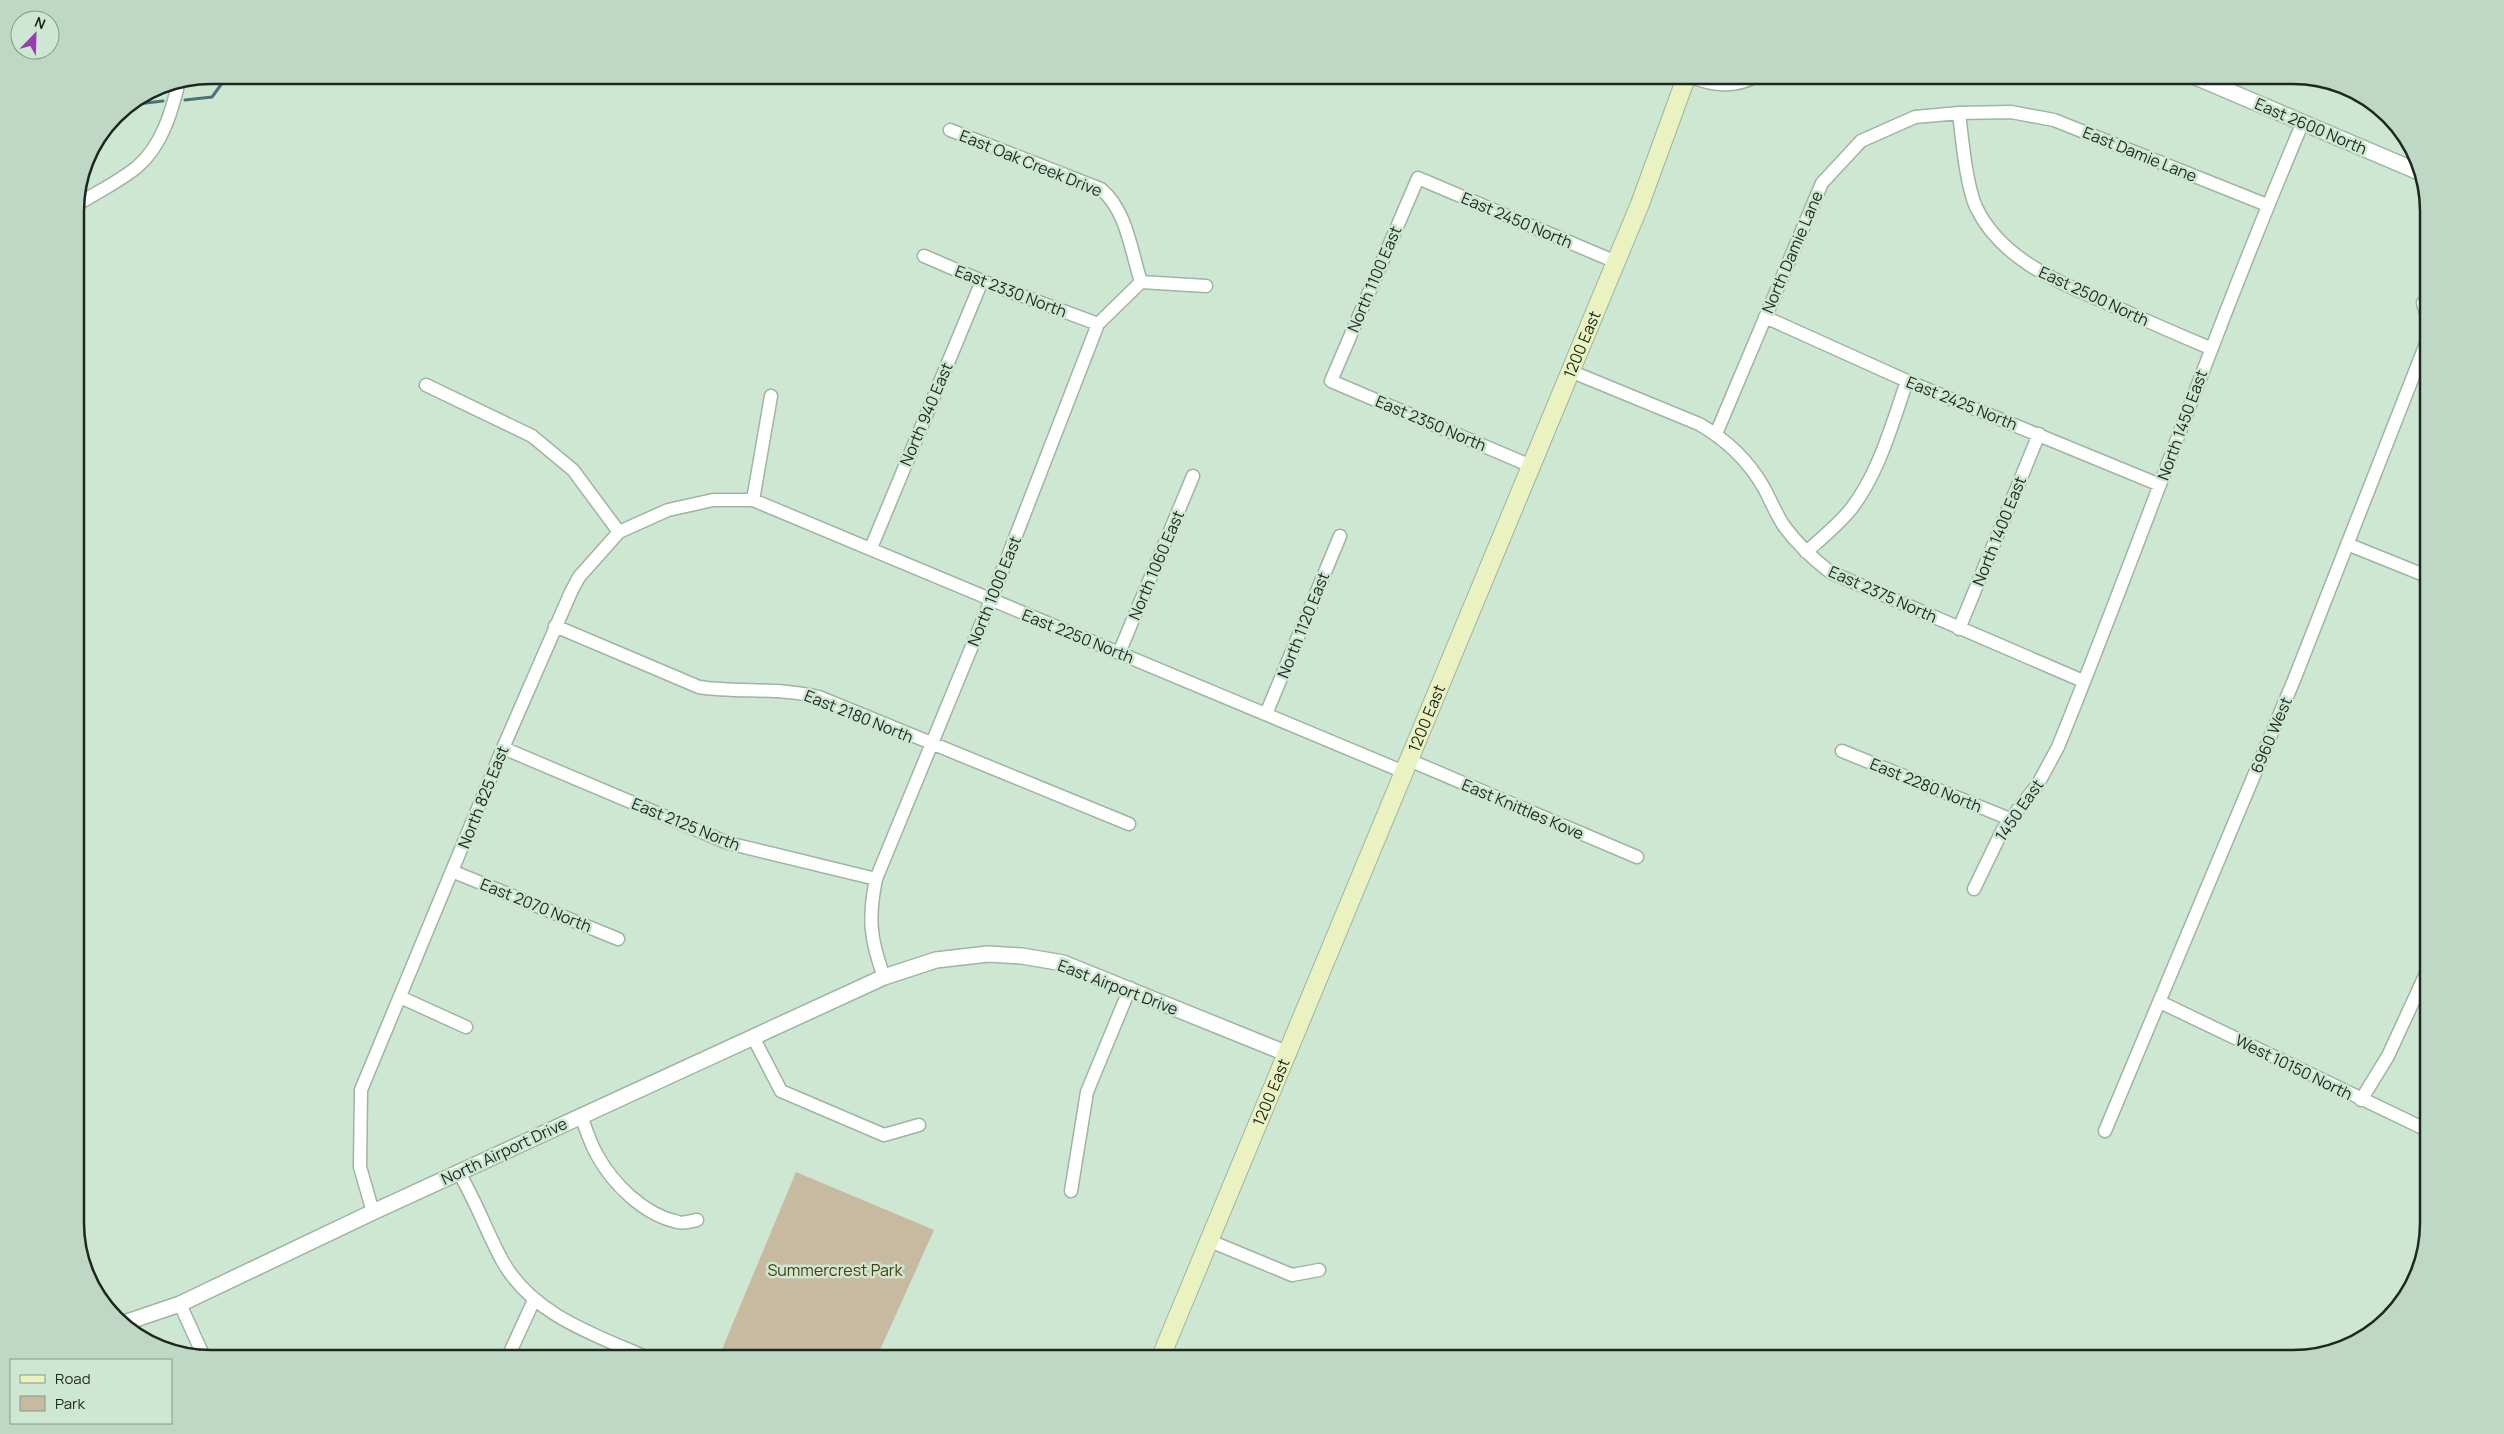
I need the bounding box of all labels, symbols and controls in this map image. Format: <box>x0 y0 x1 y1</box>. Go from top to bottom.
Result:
north arrow <box>10 10 60 60</box>
text: N <box>32 12 49 33</box>
street label: East 2600 North <box>2252 92 2370 160</box>
street label: East Damie Lane <box>2080 121 2200 187</box>
street label: East Oak Creek Drive <box>956 124 1106 202</box>
street label: East 2450 North <box>1458 187 1576 253</box>
street label: North Damie Lane <box>1756 188 1828 316</box>
street label: North 1100 East <box>1342 223 1406 335</box>
street label: East 2330 North <box>952 260 1070 322</box>
street label: East 2500 North <box>2035 261 2153 331</box>
street label: 1200 East <box>1558 307 1606 381</box>
street label: North 940 East <box>894 359 958 469</box>
street label: North 1450 East <box>2152 367 2212 483</box>
street label: East 2425 North <box>1903 371 2021 435</box>
street label: East 2350 North <box>1372 390 1490 456</box>
street label: North 1400 East <box>1967 473 2031 589</box>
street label: North 1060 East <box>1123 507 1189 623</box>
street label: North 1000 East <box>962 533 1026 649</box>
street label: East 2375 North <box>1825 560 1941 628</box>
street label: North 1120 East <box>1272 569 1334 681</box>
street label: East 2250 North <box>1019 604 1137 668</box>
street label: 1200 East <box>1403 681 1450 755</box>
street label: East 2180 North <box>801 684 917 748</box>
street label: 6960 West <box>2245 694 2297 776</box>
street label: North 825 East <box>452 742 514 852</box>
street label: East 2280 North <box>1867 753 1985 817</box>
street label: East Knittles Kove <box>1459 773 1587 845</box>
street label: 1450 East <box>1990 775 2048 845</box>
street label: East 2125 North <box>629 792 743 856</box>
street label: East 2070 North <box>477 873 595 937</box>
street label: East Airport Drive <box>1055 954 1181 1020</box>
street label: West 10150 North <box>2232 1029 2356 1105</box>
street label: 1200 East <box>1247 1055 1295 1129</box>
street label: North Airport Drive <box>437 1112 571 1190</box>
park label: Summercrest Park <box>767 1259 904 1281</box>
legend <box>10 1359 172 1424</box>
text: Road <box>55 1368 91 1389</box>
text: Park <box>55 1393 85 1414</box>

